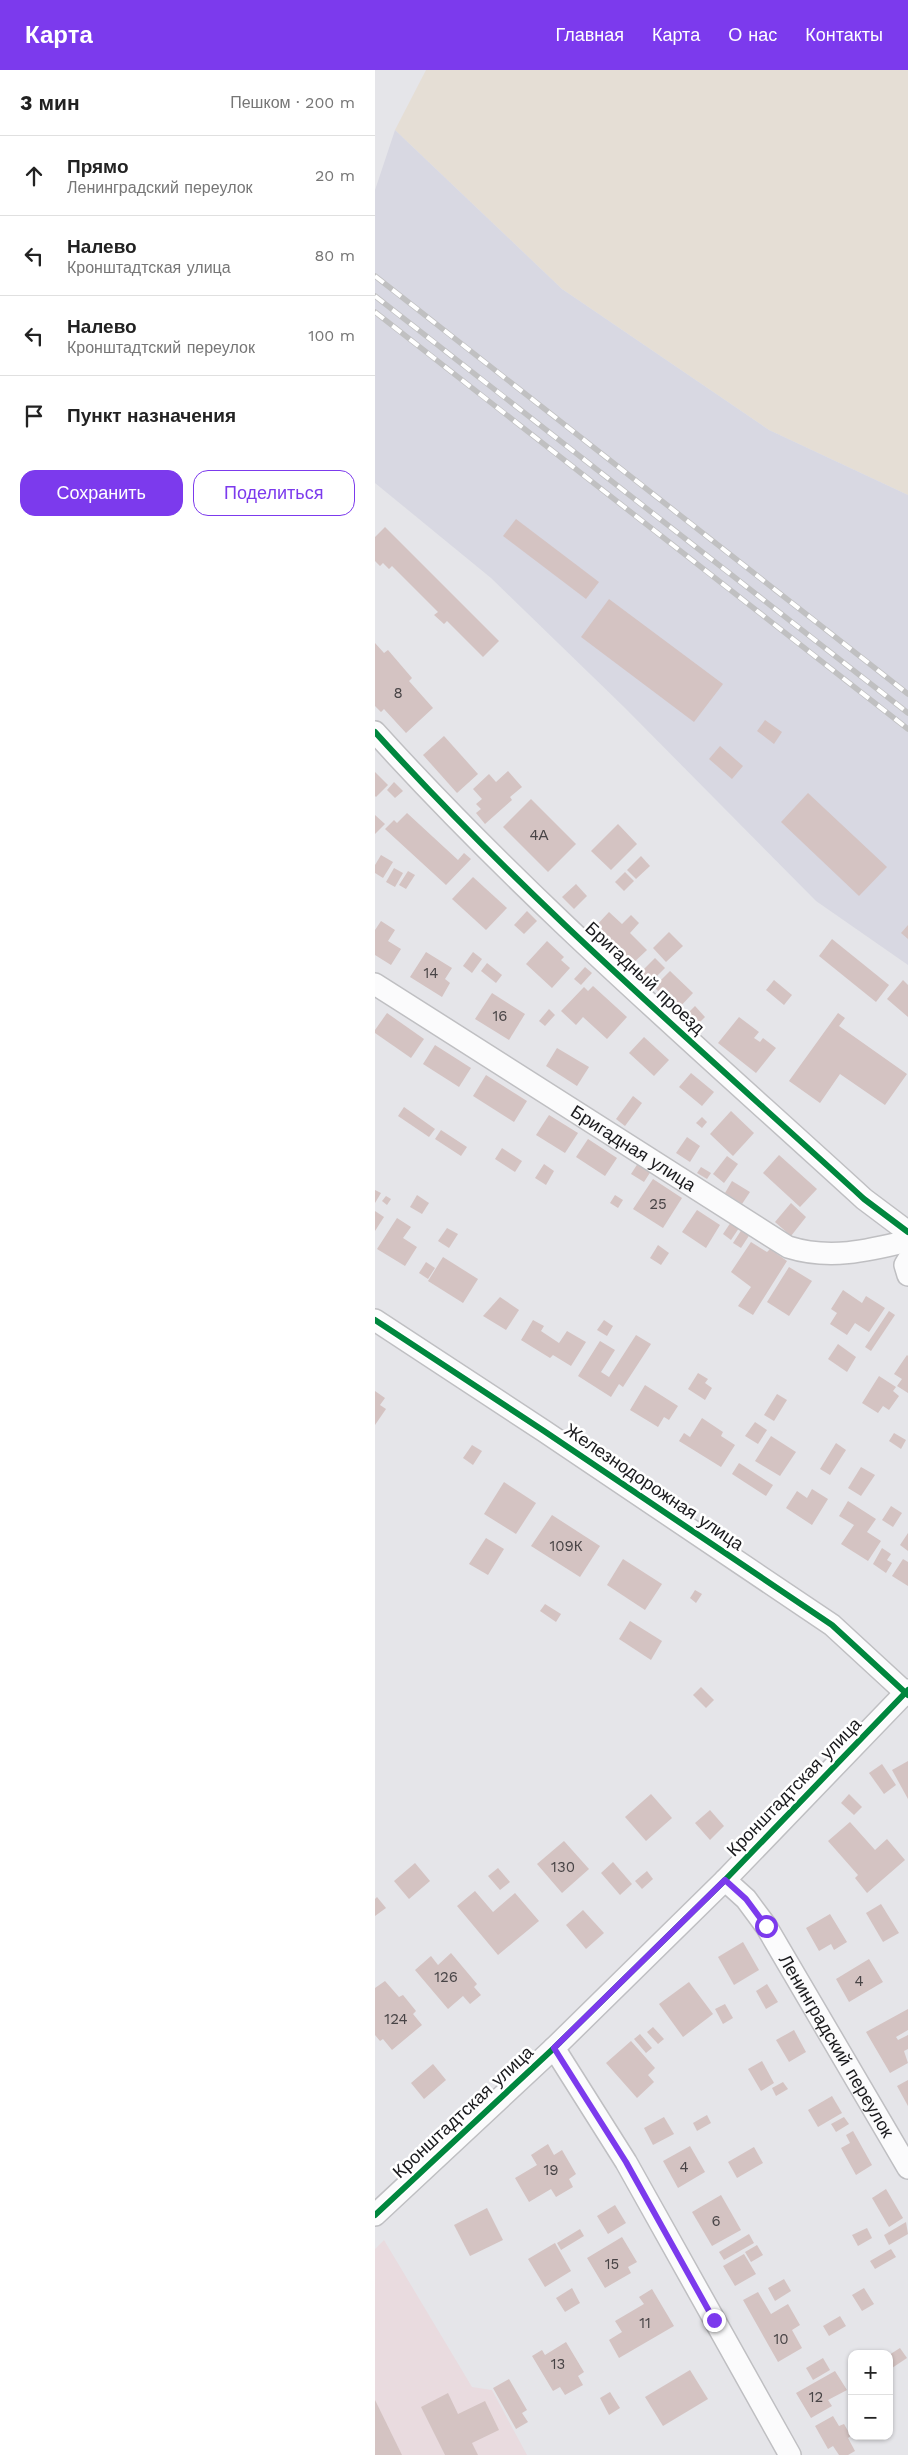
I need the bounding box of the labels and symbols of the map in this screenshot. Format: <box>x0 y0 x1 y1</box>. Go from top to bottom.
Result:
house number: 8 <box>393 684 403 702</box>
house number: 4А <box>529 826 549 844</box>
street label: Бригадный проезд <box>581 917 710 1039</box>
house number: 14 <box>423 964 439 982</box>
house number: 16 <box>493 1007 507 1025</box>
street label: Бригадная улица <box>567 1100 701 1196</box>
house number: 25 <box>649 1195 667 1213</box>
street label: Железнодорожная улица <box>561 1419 749 1555</box>
house number: 109К <box>549 1537 583 1555</box>
street label: Кронштадтская улица <box>722 1712 866 1860</box>
house number: 130 <box>551 1858 575 1876</box>
route start <box>755 1915 778 1938</box>
street label: Ленинградский переулок <box>775 1950 899 2141</box>
house number: 126 <box>434 1968 458 1986</box>
house number: 4 <box>854 1972 864 1990</box>
house number: 124 <box>384 2010 408 2028</box>
street label: Кронштадтская улица <box>388 2040 538 2182</box>
house number: 4 <box>679 2158 689 2176</box>
house number: 19 <box>543 2161 559 2179</box>
house number: 6 <box>711 2212 721 2230</box>
house number: 15 <box>605 2255 619 2273</box>
route end <box>703 2309 726 2332</box>
house number: 11 <box>639 2314 651 2332</box>
house number: 10 <box>773 2330 789 2348</box>
house number: 13 <box>551 2355 565 2373</box>
house number: 12 <box>809 2388 823 2406</box>

